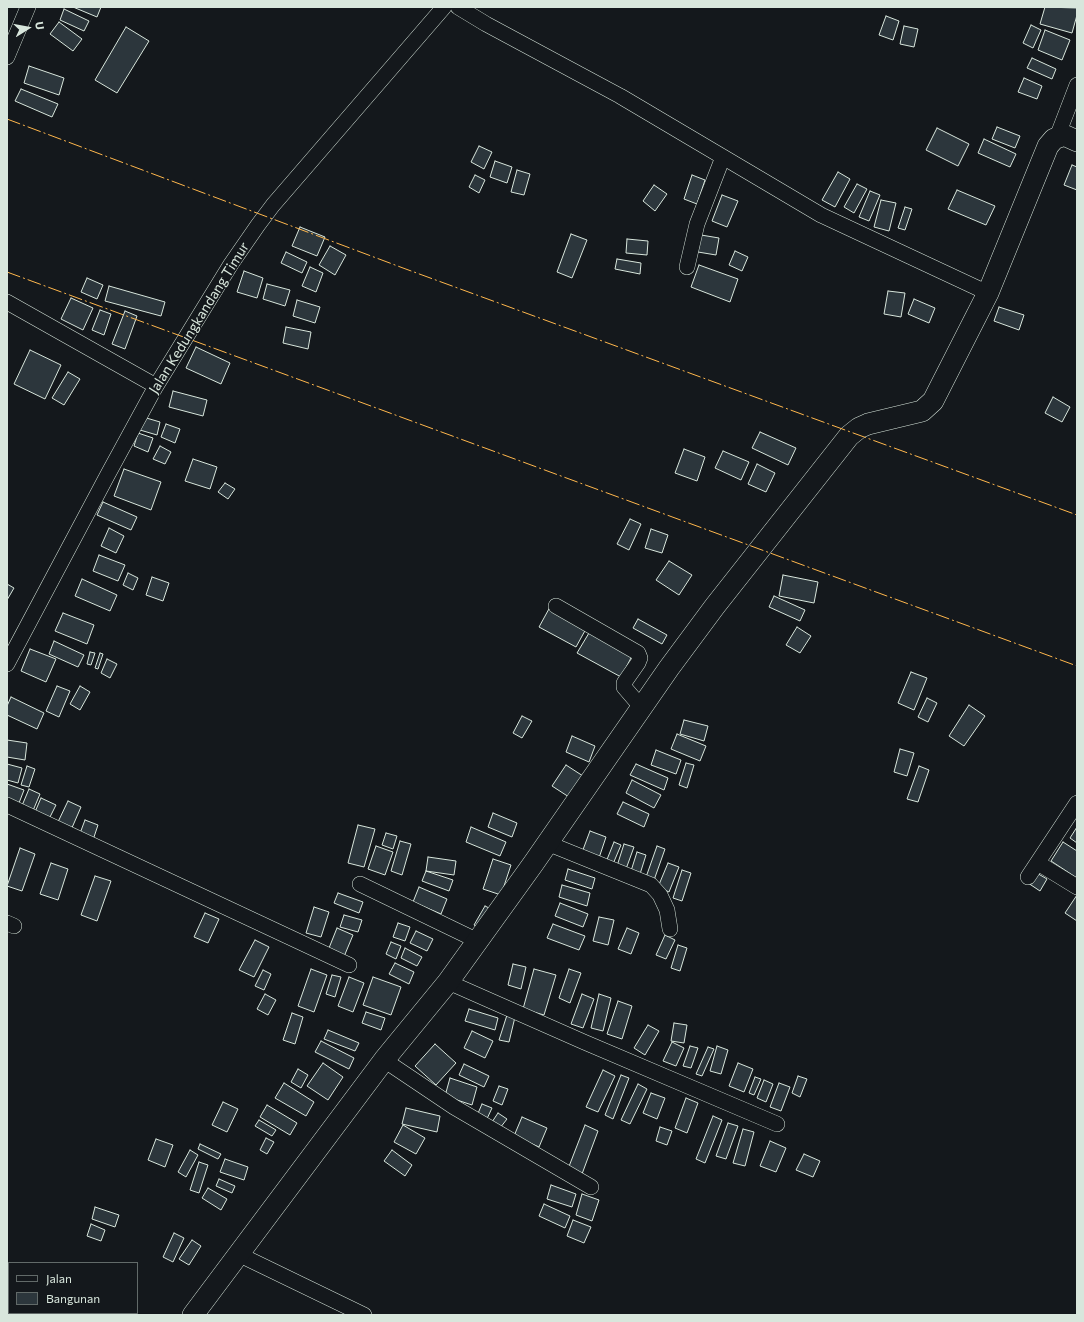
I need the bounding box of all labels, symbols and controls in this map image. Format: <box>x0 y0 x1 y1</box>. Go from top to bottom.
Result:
north arrow <box>8 8 48 48</box>
text: U <box>33 20 47 31</box>
street label: Jalan Kedungkandang Timur <box>145 239 253 397</box>
legend <box>8 1262 138 1314</box>
text: Jalan <box>46 1271 72 1285</box>
text: Bangunan <box>46 1291 100 1305</box>

